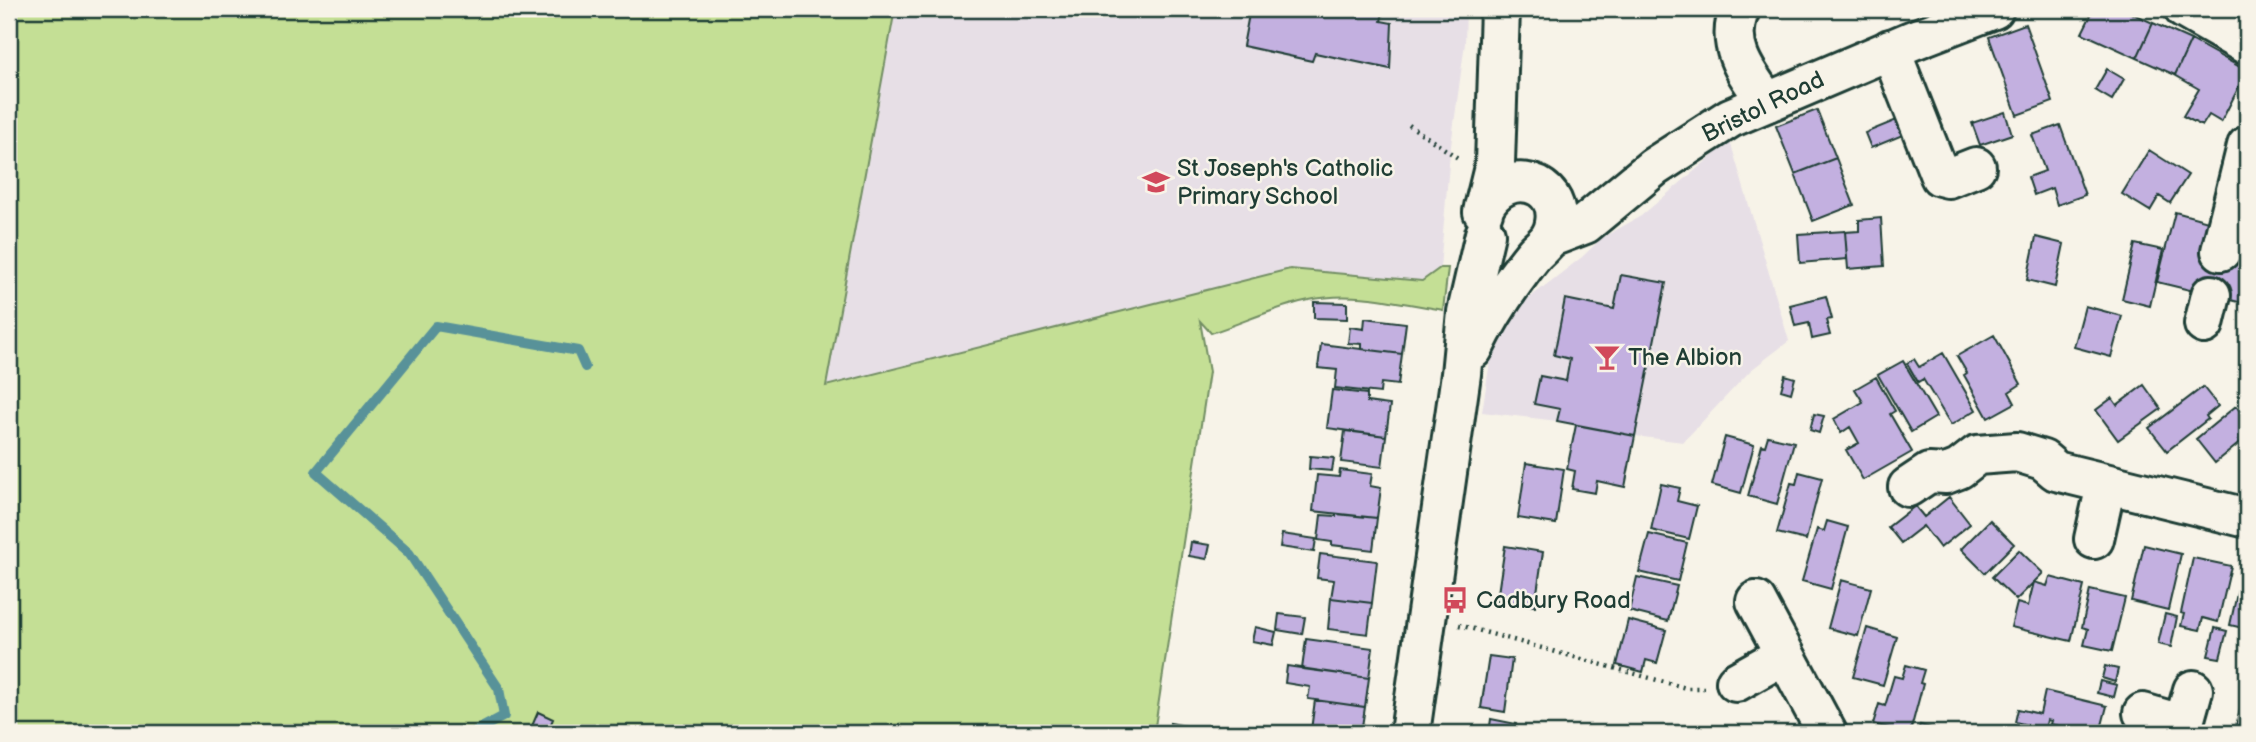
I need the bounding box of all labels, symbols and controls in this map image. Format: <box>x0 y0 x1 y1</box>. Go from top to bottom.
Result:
street label: Bristol Road <box>1697 65 1829 149</box>
place label: St Joseph's Catholic Primary School <box>1177 154 1393 211</box>
school or university icon: St Joseph's Catholic Primary School <box>1141 167 1171 197</box>
bar icon: The Albion <box>1592 342 1622 372</box>
place label: The Albion <box>1628 343 1742 372</box>
bus stop icon: Cadbury Road <box>1440 585 1470 615</box>
place label: Cadbury Road <box>1476 586 1631 615</box>

